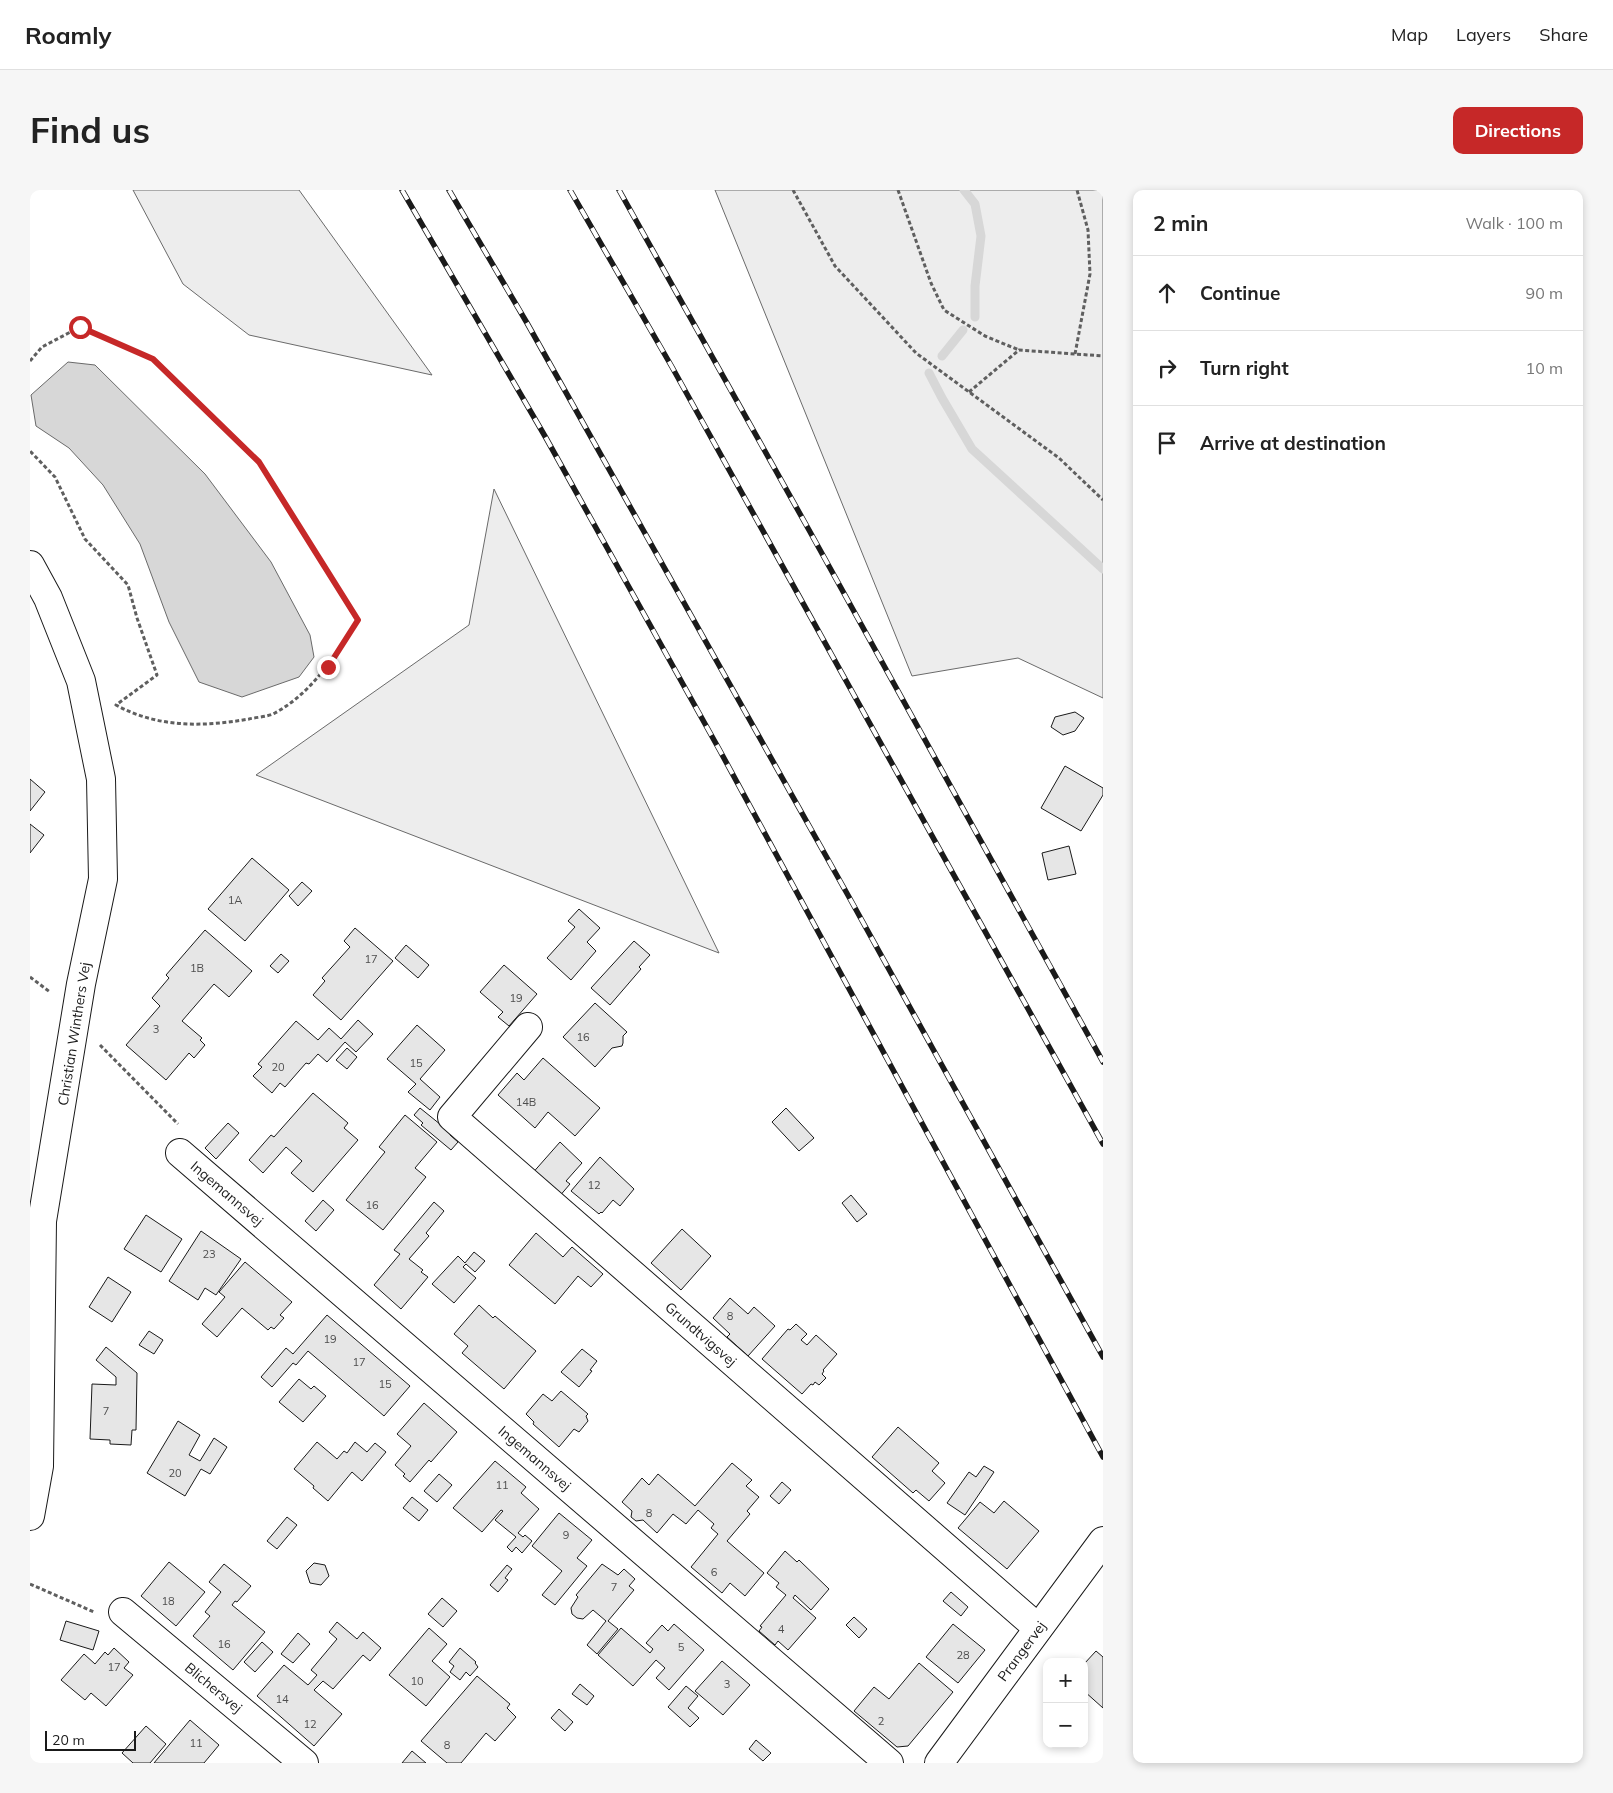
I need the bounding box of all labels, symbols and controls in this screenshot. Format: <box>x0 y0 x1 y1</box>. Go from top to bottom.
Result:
text: Roamly <box>25 20 112 50</box>
text: Map <box>1391 23 1428 46</box>
text: Layers <box>1456 23 1511 46</box>
text: Share <box>1539 23 1588 46</box>
button: Directions <box>1453 107 1583 154</box>
text: Find us <box>30 108 150 152</box>
text: 2 min <box>1153 210 1208 236</box>
text: Walk · 100 m <box>1465 213 1563 233</box>
icon: ahead <box>1153 279 1181 307</box>
text: Continue <box>1200 281 1280 305</box>
text: 90 m <box>1526 283 1563 303</box>
route start <box>69 316 92 339</box>
icon: right <box>1153 354 1181 382</box>
text: Turn right <box>1200 356 1289 380</box>
text: 10 m <box>1526 358 1563 378</box>
icon: arrive <box>1153 429 1181 457</box>
text: Arrive at destination <box>1200 431 1386 455</box>
route end <box>317 656 340 679</box>
house number: 1A <box>228 893 242 907</box>
house number: 17 <box>364 952 378 966</box>
street label: Christian Winthers Vej <box>54 961 94 1107</box>
house number: 1B <box>190 961 204 975</box>
house number: 19 <box>509 991 523 1005</box>
house number: 3 <box>153 1022 159 1036</box>
house number: 16 <box>576 1030 590 1044</box>
house number: 15 <box>409 1056 423 1070</box>
house number: 20 <box>271 1060 285 1074</box>
house number: 14B <box>516 1095 536 1109</box>
street label: Ingemannsvej <box>187 1157 267 1230</box>
house number: 12 <box>587 1178 601 1192</box>
house number: 16 <box>365 1198 379 1212</box>
house number: 23 <box>202 1247 216 1261</box>
street label: Grundtvigsvej <box>661 1298 740 1370</box>
house number: 8 <box>727 1309 734 1323</box>
house number: 19 <box>323 1332 337 1346</box>
house number: 17 <box>352 1355 366 1369</box>
house number: 15 <box>378 1377 392 1391</box>
house number: 7 <box>103 1404 109 1418</box>
street label: Ingemannsvej <box>495 1422 575 1494</box>
house number: 20 <box>168 1466 182 1480</box>
house number: 11 <box>495 1478 509 1492</box>
house number: 8 <box>646 1506 653 1520</box>
house number: 9 <box>563 1528 569 1542</box>
house number: 6 <box>711 1565 718 1579</box>
house number: 7 <box>611 1580 617 1594</box>
house number: 18 <box>161 1594 175 1608</box>
street label: Prangervej <box>993 1617 1050 1685</box>
house number: 4 <box>778 1622 785 1636</box>
house number: 16 <box>217 1637 231 1651</box>
house number: 5 <box>678 1640 685 1654</box>
house number: 28 <box>956 1648 970 1662</box>
map controls <box>1043 1658 1088 1748</box>
button: + <box>1043 1658 1088 1703</box>
street label: Blichersvej <box>181 1659 246 1717</box>
house number: 17 <box>107 1660 121 1674</box>
house number: 10 <box>410 1674 424 1688</box>
house number: 3 <box>724 1677 730 1691</box>
house number: 14 <box>275 1692 289 1706</box>
button: − <box>1043 1703 1088 1748</box>
house number: 2 <box>878 1714 885 1728</box>
house number: 12 <box>303 1717 317 1731</box>
scale bar <box>45 1728 136 1751</box>
text: 20 m <box>52 1731 85 1749</box>
house number: 11 <box>189 1736 203 1750</box>
house number: 8 <box>444 1738 451 1752</box>

